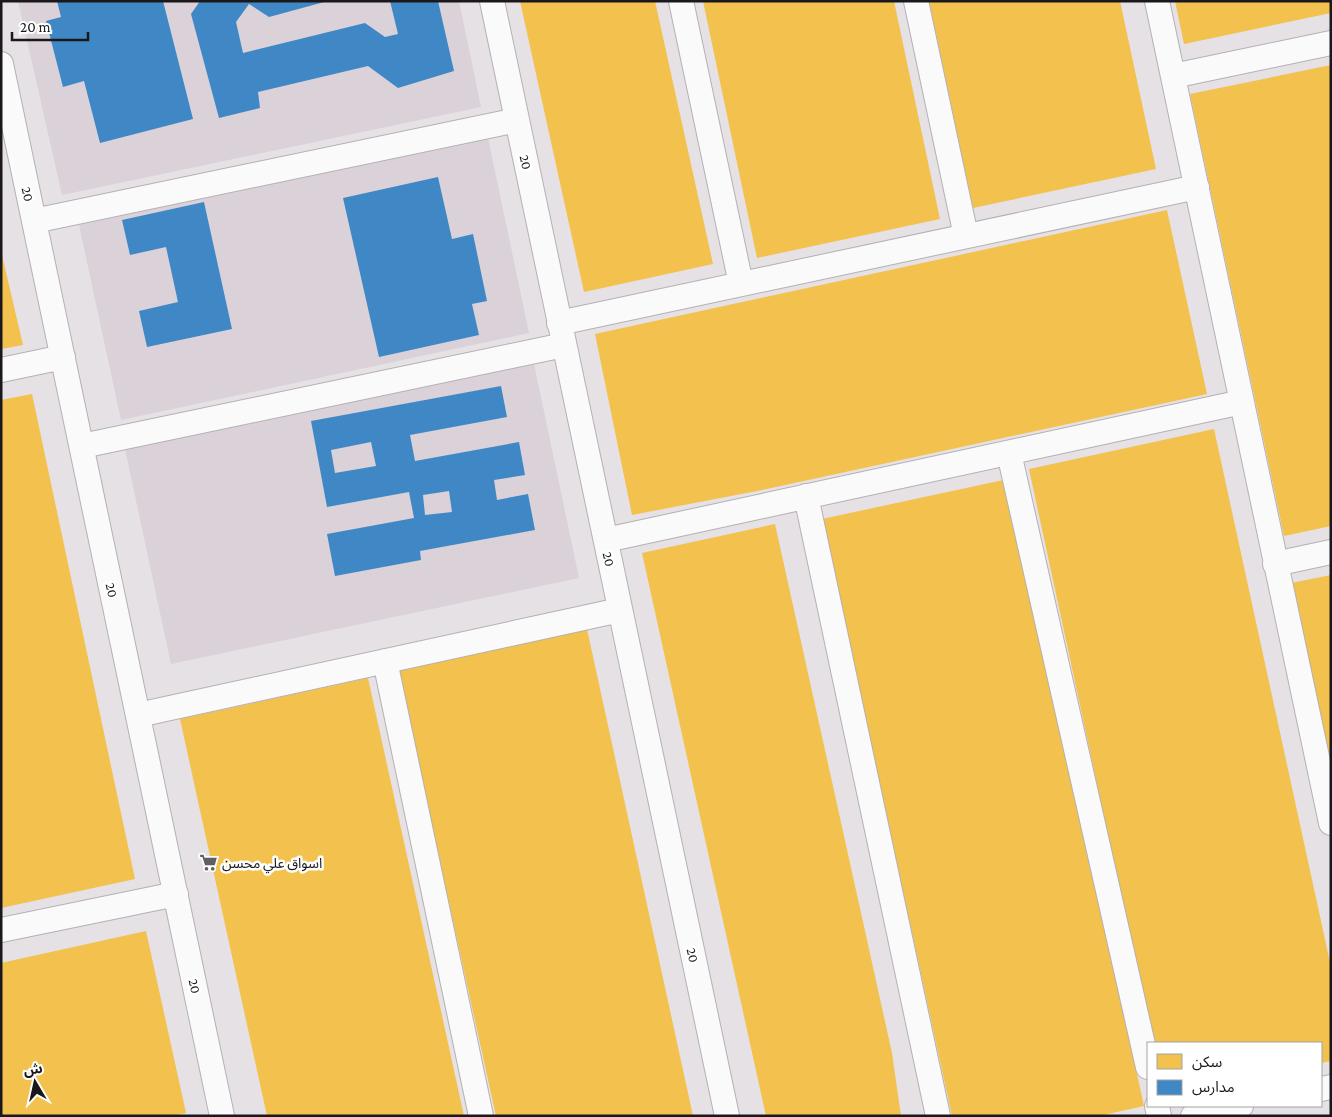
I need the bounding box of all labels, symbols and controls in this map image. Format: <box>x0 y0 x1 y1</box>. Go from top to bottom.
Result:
scale bar <box>12 10 89 42</box>
text: 20 m <box>20 19 51 35</box>
street label: 20 <box>517 153 535 171</box>
street label: 20 <box>19 185 37 203</box>
street label: 20 <box>600 550 618 568</box>
street label: 20 <box>103 581 121 599</box>
supermarket icon: اسواق علي محسن <box>198 853 218 873</box>
place label: اسواق علي محسن <box>222 855 322 874</box>
street label: 20 <box>684 946 702 964</box>
street label: 20 <box>186 977 204 995</box>
legend <box>1147 1042 1322 1107</box>
text: سكن <box>1192 1054 1223 1071</box>
north arrow <box>10 1057 60 1107</box>
text: ش <box>22 1060 44 1079</box>
text: مدارس <box>1192 1079 1235 1096</box>

